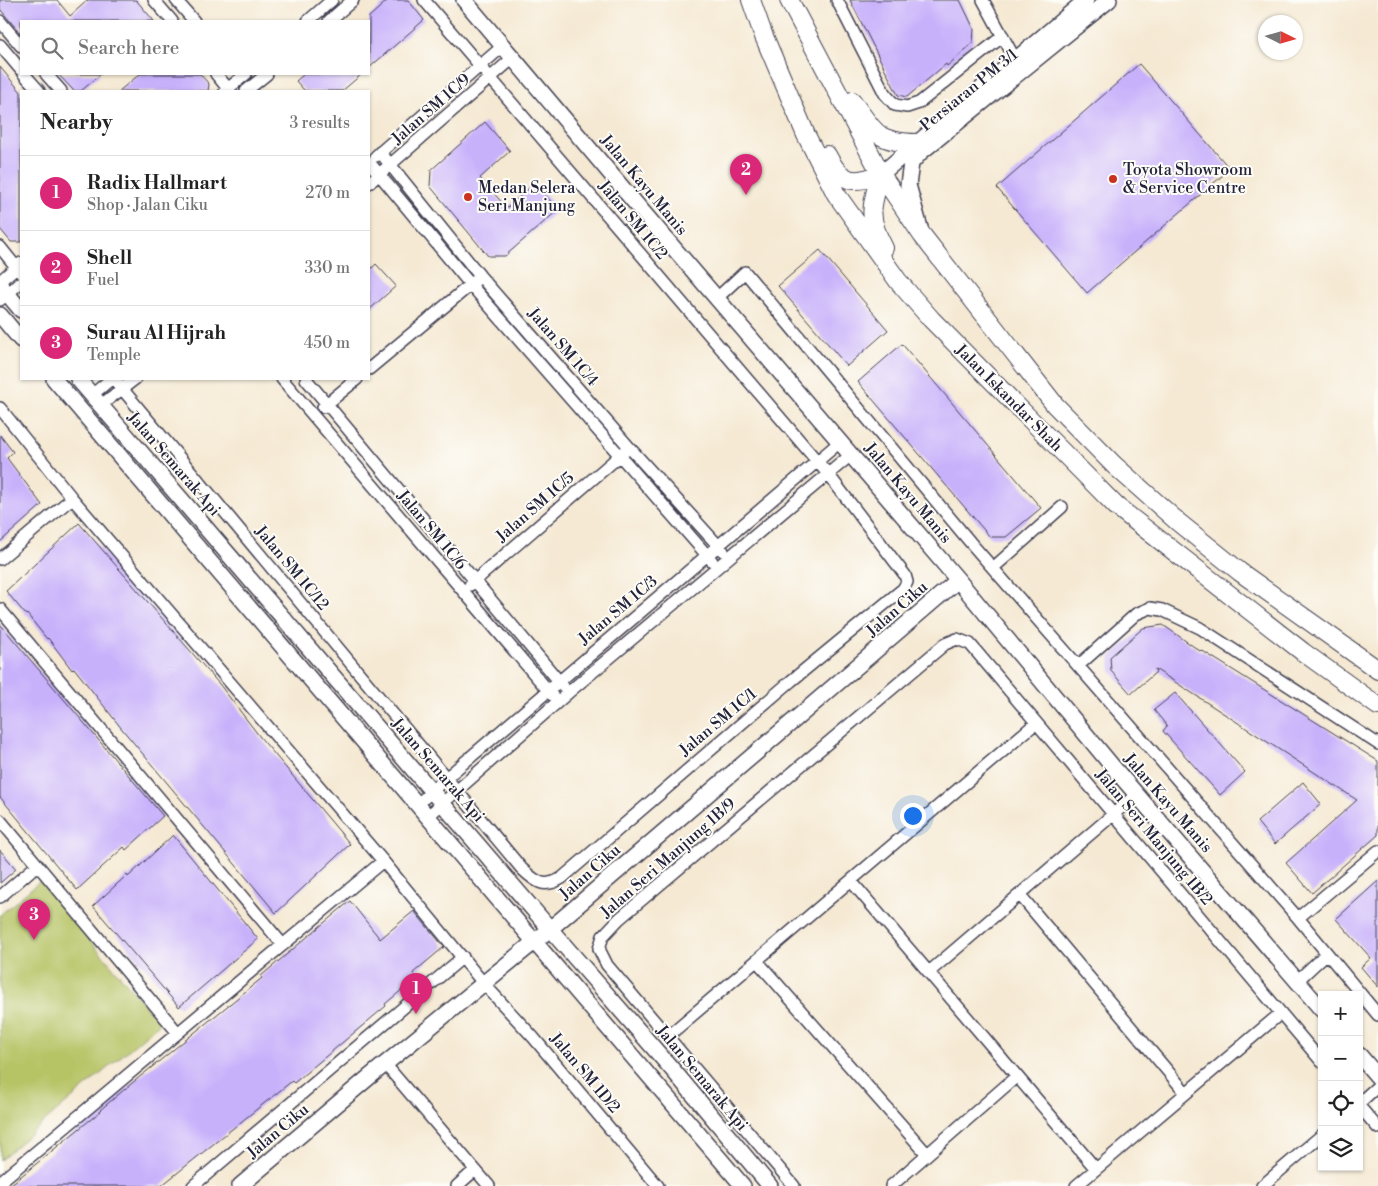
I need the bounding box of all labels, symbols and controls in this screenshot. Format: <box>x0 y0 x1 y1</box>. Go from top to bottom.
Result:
north arrow <box>1258 15 1303 60</box>
search box <box>20 20 370 75</box>
icon: search <box>38 34 66 62</box>
text: Search here <box>78 36 179 60</box>
street label: Persiaran PM 3/1 <box>916 44 1022 136</box>
street label: Jalan SM 1C/9 <box>387 69 475 149</box>
text: Nearby <box>40 110 113 136</box>
text: 3 results <box>289 113 350 133</box>
street label: Jalan Kayu Manis <box>595 130 692 239</box>
pin: 2 <box>730 154 762 195</box>
place label: Toyota Showroom & Service Centre <box>1123 160 1252 198</box>
text: Radix Hallmart <box>87 171 227 195</box>
marker: Toyota Showroom & Service Centre <box>1107 173 1119 185</box>
street label: Jalan SM 1C/2 <box>593 176 672 264</box>
place label: Medan Selera Seri Manjung <box>478 178 576 216</box>
text: 1 <box>52 183 60 203</box>
text: 270 m <box>305 183 350 203</box>
marker: Medan Selera Seri Manjung <box>462 191 474 203</box>
text: Shop · Jalan Ciku <box>87 195 208 215</box>
text: Shell <box>87 246 132 270</box>
text: 2 <box>51 258 61 278</box>
text: 330 m <box>304 258 350 278</box>
text: Fuel <box>87 270 119 290</box>
street label: Jalan SM 1C/4 <box>523 303 603 391</box>
text: Surau Al Hijrah <box>87 321 226 345</box>
text: 3 <box>51 333 61 353</box>
text: 450 m <box>304 333 350 353</box>
street label: Jalan Iskandar Shah <box>950 339 1067 456</box>
text: Temple <box>87 345 141 365</box>
street label: Jalan Semarak Api <box>122 407 225 520</box>
street label: Jalan Kayu Manis <box>859 438 956 547</box>
street label: Jalan SM 1C/5 <box>491 468 578 547</box>
street label: Jalan SM 1C/6 <box>392 485 471 574</box>
street label: Jalan SM 1C/12 <box>250 521 333 614</box>
street label: Jalan SM 1C/3 <box>574 571 662 649</box>
street label: Jalan Ciku <box>861 577 932 642</box>
street label: Jalan SM 1C/1 <box>674 684 761 761</box>
street label: Jalan Semarak Api <box>386 713 489 826</box>
street label: Jalan Kayu Manis <box>1119 748 1217 857</box>
street label: Jalan Seri Manjung 1B/2 <box>1090 764 1217 909</box>
street label: Jalan Seri Manjung 1B/9 <box>596 794 740 923</box>
your location <box>900 803 926 829</box>
street label: Jalan Ciku <box>554 840 625 905</box>
pin: 3 <box>18 899 50 940</box>
pin: 1 <box>400 973 432 1014</box>
map controls <box>1318 991 1363 1171</box>
button: + <box>1318 991 1363 1036</box>
street label: Jalan Semarak Api <box>651 1020 752 1135</box>
street label: Jalan SM 1D/2 <box>545 1028 624 1117</box>
button: − <box>1318 1036 1363 1081</box>
button: locate <box>1318 1081 1363 1126</box>
street label: Jalan Ciku <box>242 1099 313 1163</box>
button: layers <box>1318 1126 1363 1171</box>

